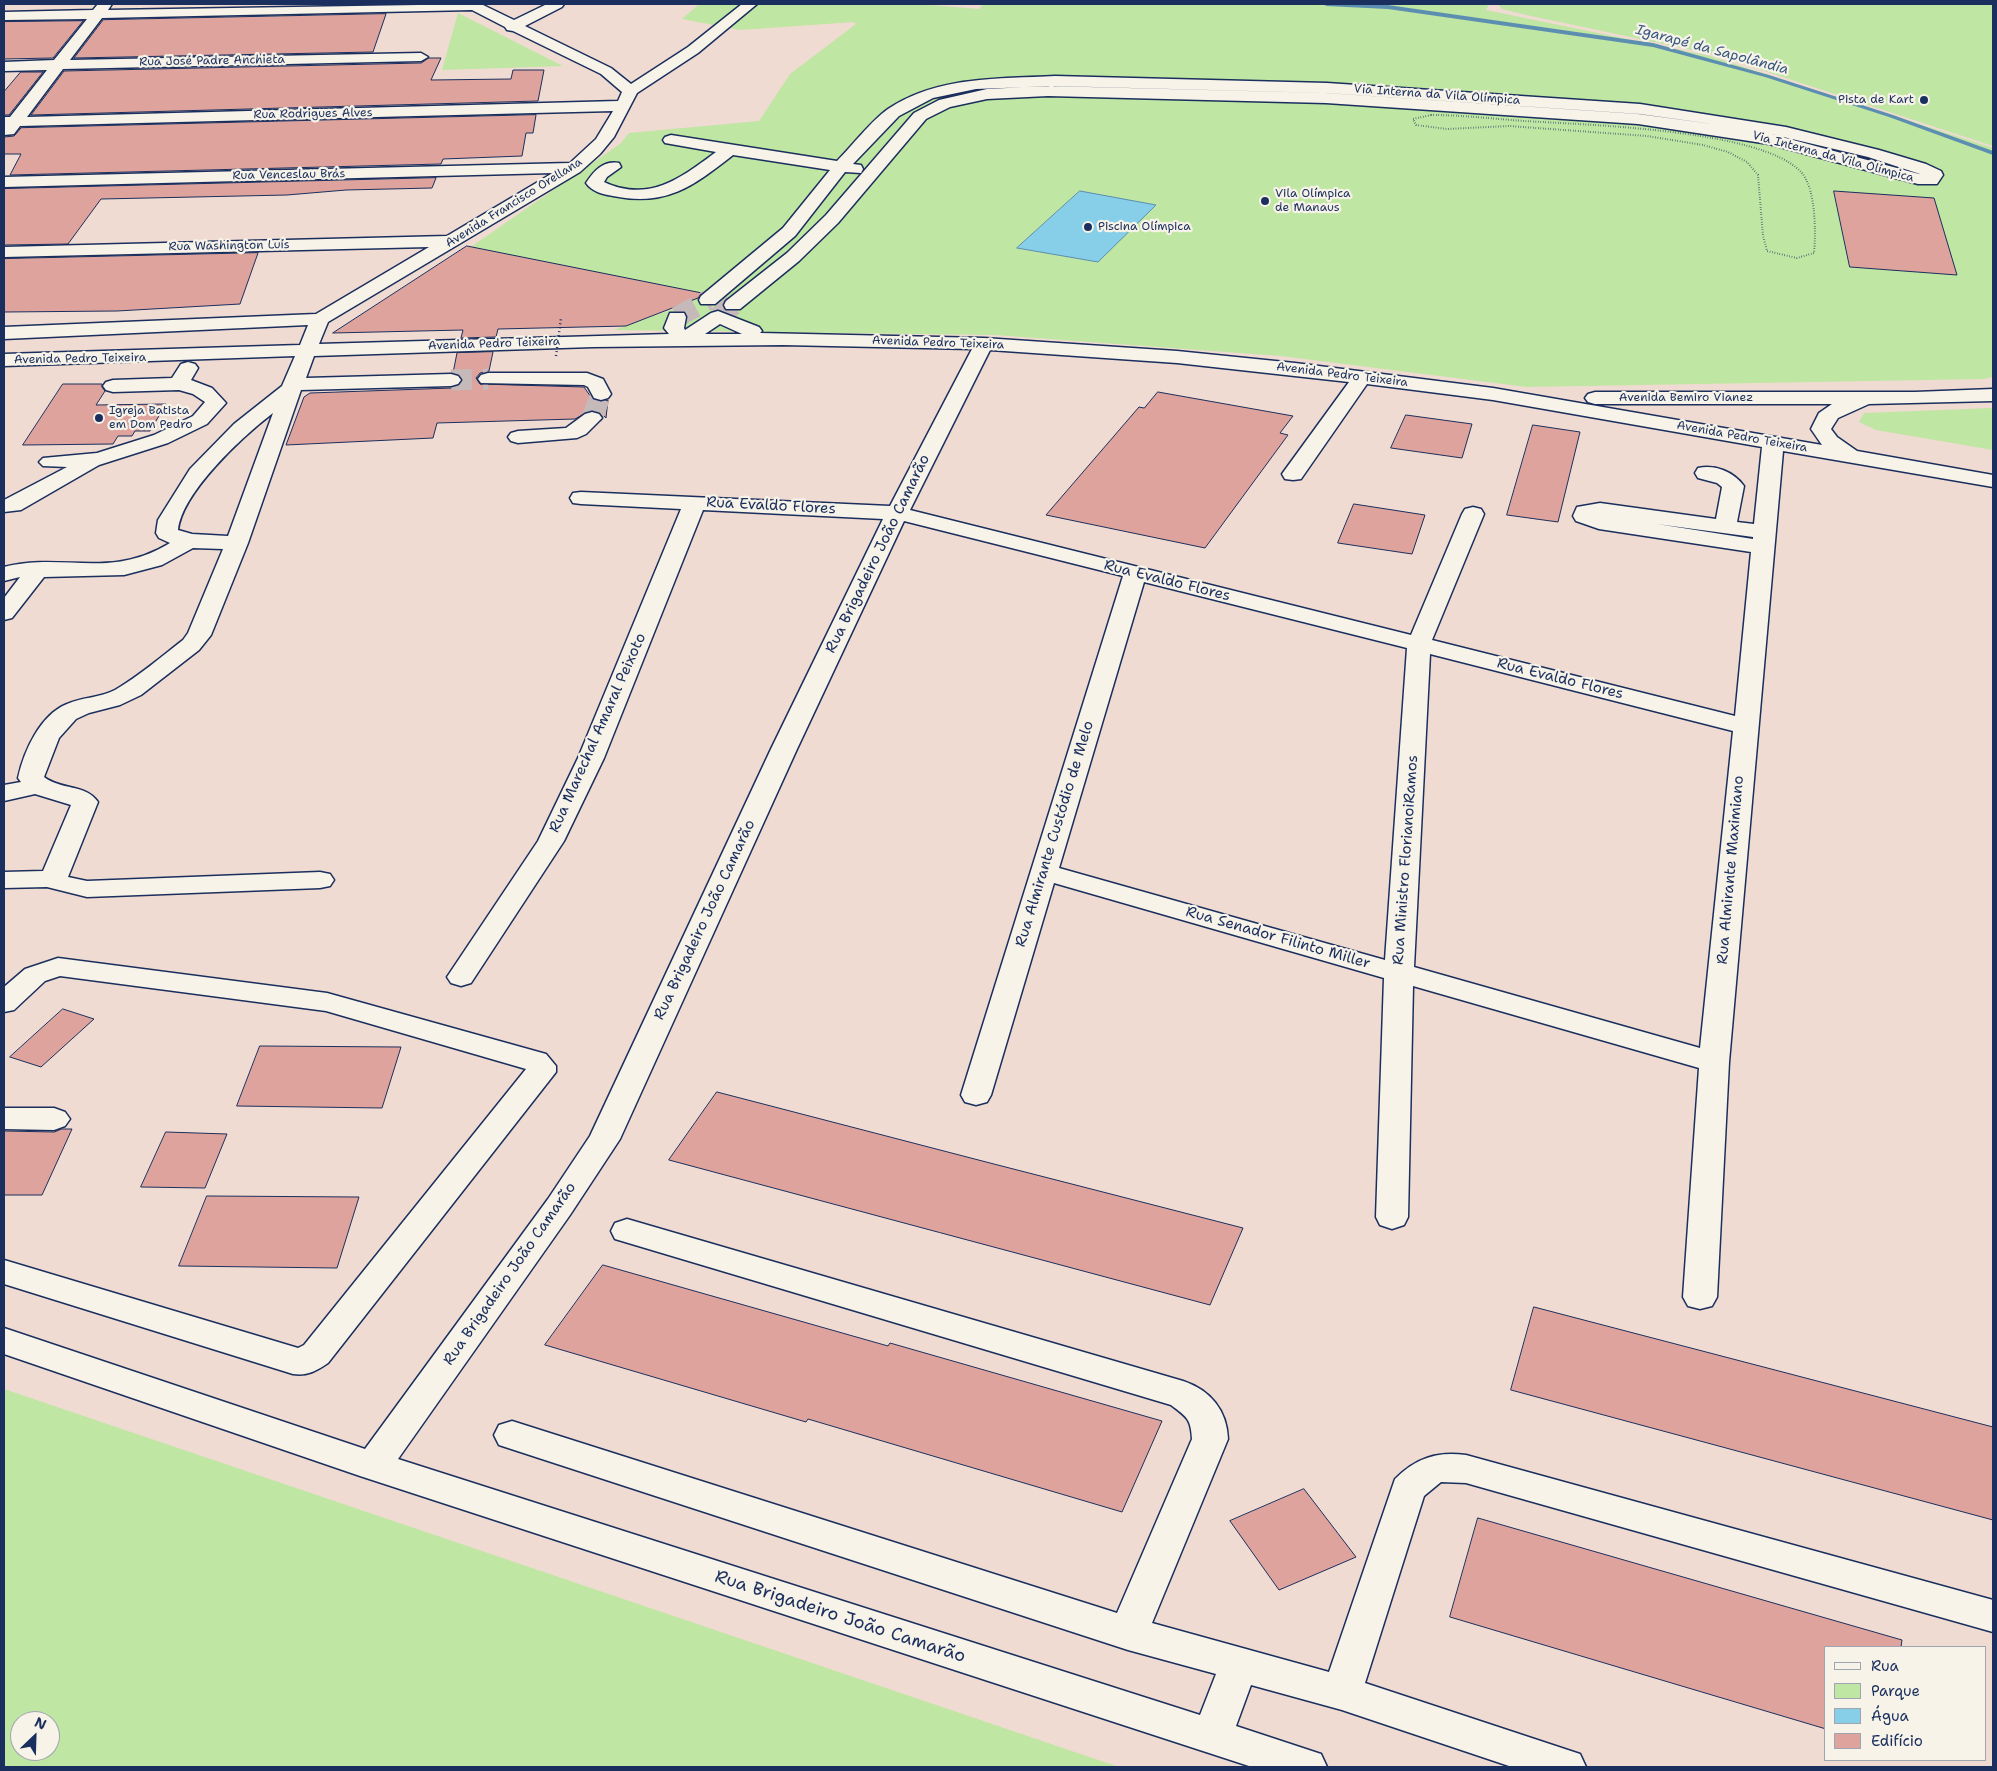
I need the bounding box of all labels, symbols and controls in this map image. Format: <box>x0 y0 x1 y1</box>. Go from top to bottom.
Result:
water label: Igarapé da Sapolândia <box>1634 22 1790 78</box>
street label: Rua José Padre Anchieta <box>139 53 285 69</box>
street label: Via Interna da Vila Olímpica <box>1353 82 1521 108</box>
place label: Pista de Kart <box>1838 93 1914 107</box>
marker: Pista de Kart <box>1918 94 1930 106</box>
street label: Rua Rodrigues Alves <box>253 106 373 122</box>
street label: Via Interna da Vila Olímpica <box>1751 128 1915 186</box>
street label: Avenida Francisco Orellana <box>443 155 585 251</box>
street label: Rua Venceslau Brás <box>232 167 346 183</box>
place label: Vila Olímpica de Manaus <box>1275 187 1351 215</box>
marker: Vila Olímpica de Manaus <box>1259 195 1271 207</box>
place label: Piscina Olímpica <box>1098 220 1191 234</box>
marker: Piscina Olímpica <box>1082 221 1094 233</box>
street label: Rua Washington Luís <box>168 238 290 254</box>
street label: Avenida Pedro Teixeira <box>872 333 1004 353</box>
street label: Avenida Pedro Teixeira <box>428 334 560 354</box>
street label: Avenida Pedro Teixeira <box>14 351 146 367</box>
street label: Avenida Pedro Teixeira <box>1275 360 1409 390</box>
street label: Avenida Bemiro Vianez <box>1619 391 1753 405</box>
place label: Igreja Batista em Dom Pedro <box>109 404 193 432</box>
marker: Igreja Batista em Dom Pedro <box>93 412 105 424</box>
street label: Avenida Pedro Teixeira <box>1676 418 1808 456</box>
street label: Rua Brigadeiro João Camarão <box>822 452 934 656</box>
street label: Rua Evaldo Flores <box>706 494 836 518</box>
street label: Rua Evaldo Flores <box>1102 557 1232 605</box>
street label: Rua Marechal Amaral Peixoto <box>546 630 650 836</box>
street label: Rua Evaldo Flores <box>1495 655 1625 703</box>
street label: Rua Almirante Custódio de Melo <box>1012 719 1098 949</box>
street label: Rua Ministro FlorianoiRamos <box>1390 754 1422 966</box>
street label: Rua Almirante Maximiano <box>1714 775 1748 965</box>
street label: Rua Brigadeiro João Camarão <box>651 817 759 1023</box>
street label: Rua Senador Filinto Miller <box>1184 903 1372 973</box>
street label: Rua Brigadeiro João Camarão <box>440 1179 580 1369</box>
street label: Rua Brigadeiro João Camarão <box>712 1566 968 1668</box>
legend <box>1824 1646 1987 1761</box>
text: Rua <box>1871 1656 1899 1676</box>
text: Parque <box>1871 1681 1920 1701</box>
text: Água <box>1871 1706 1909 1726</box>
north arrow <box>10 1711 60 1761</box>
text: N <box>32 1713 49 1734</box>
text: Edifício <box>1871 1731 1923 1751</box>

